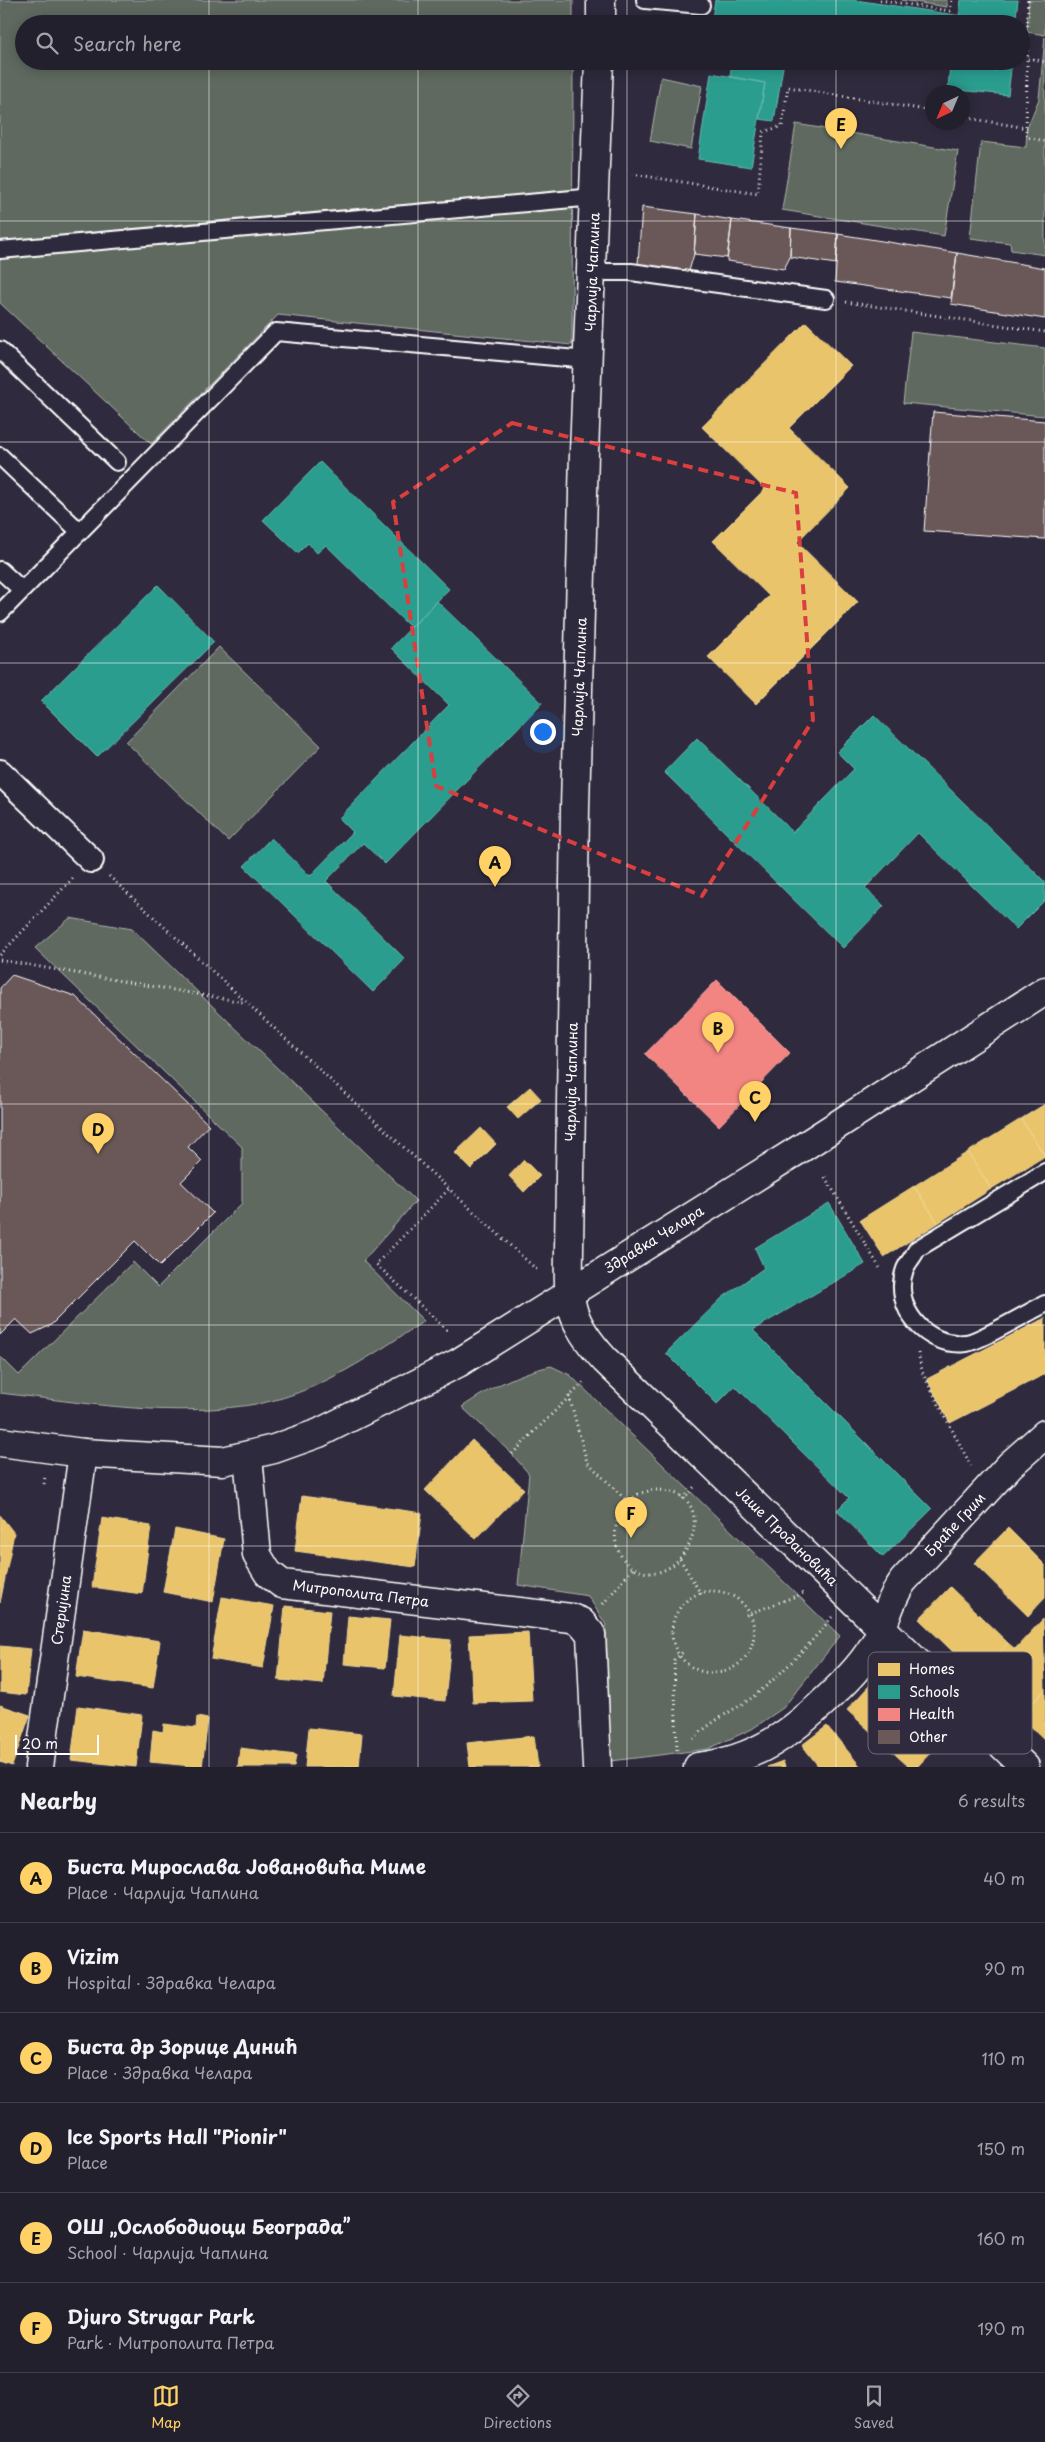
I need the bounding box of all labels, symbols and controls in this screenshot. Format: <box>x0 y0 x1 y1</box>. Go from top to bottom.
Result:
search box <box>15 15 1030 70</box>
icon: search <box>33 29 61 57</box>
text: Search here <box>73 29 182 57</box>
north arrow <box>925 85 970 130</box>
pin: E <box>825 108 857 149</box>
street label: Чарлија Чаплина <box>579 212 605 332</box>
street label: Чарлија Чаплина <box>566 617 592 737</box>
your location <box>530 719 556 745</box>
pin: A <box>479 846 511 887</box>
pin: B <box>702 1012 734 1053</box>
street label: Чарлија Чаплина <box>559 1022 583 1142</box>
pin: C <box>739 1081 771 1122</box>
pin: D <box>82 1113 114 1154</box>
street label: Здравка Челара <box>599 1200 708 1279</box>
street label: Јаше Продановића <box>731 1481 843 1591</box>
street label: Браће Грим <box>920 1487 990 1561</box>
pin: F <box>615 1497 647 1538</box>
street label: Стеријина <box>46 1574 76 1646</box>
street label: Митрополита Петра <box>292 1574 430 1612</box>
legend <box>868 1652 1032 1754</box>
text: Homes <box>909 1658 955 1679</box>
text: Schools <box>909 1681 959 1702</box>
text: Health <box>909 1703 955 1724</box>
text: Other <box>909 1726 948 1747</box>
scale bar <box>15 1732 99 1755</box>
text: 20 m <box>22 1733 58 1754</box>
text: Nearby <box>20 1784 97 1816</box>
text: 6 results <box>958 1788 1025 1812</box>
text: Биста Мирослава Јовановића Миме <box>67 1852 426 1880</box>
text: A <box>30 1866 42 1890</box>
text: 40 m <box>983 1866 1025 1890</box>
text: Place · Чарлија Чаплина <box>67 1880 259 1904</box>
text: Vizim <box>67 1942 119 1970</box>
text: B <box>31 1956 41 1980</box>
text: 90 m <box>984 1956 1025 1980</box>
text: Hospital · Здравка Челара <box>67 1970 276 1994</box>
text: Биста др Зорице Динић <box>67 2032 297 2060</box>
text: C <box>30 2046 42 2070</box>
text: 110 m <box>982 2046 1025 2070</box>
text: Place · Здравка Челара <box>67 2060 252 2084</box>
text: Ice Sports Hall "Pionir" <box>67 2122 287 2150</box>
text: D <box>30 2136 42 2160</box>
text: 150 m <box>977 2136 1025 2160</box>
text: Place <box>67 2150 108 2174</box>
text: ОШ „Ослободиоци Београда” <box>67 2212 350 2240</box>
text: E <box>31 2226 41 2250</box>
text: 160 m <box>977 2226 1025 2250</box>
text: School · Чарлија Чаплина <box>67 2240 268 2264</box>
text: Djuro Strugar Park <box>67 2302 255 2330</box>
text: F <box>31 2316 41 2340</box>
text: 190 m <box>977 2316 1025 2340</box>
text: Park · Митрополита Петра <box>67 2330 274 2354</box>
tab: Map <box>151 2382 181 2433</box>
tab: Directions <box>484 2382 552 2433</box>
tab: Saved <box>854 2382 894 2433</box>

